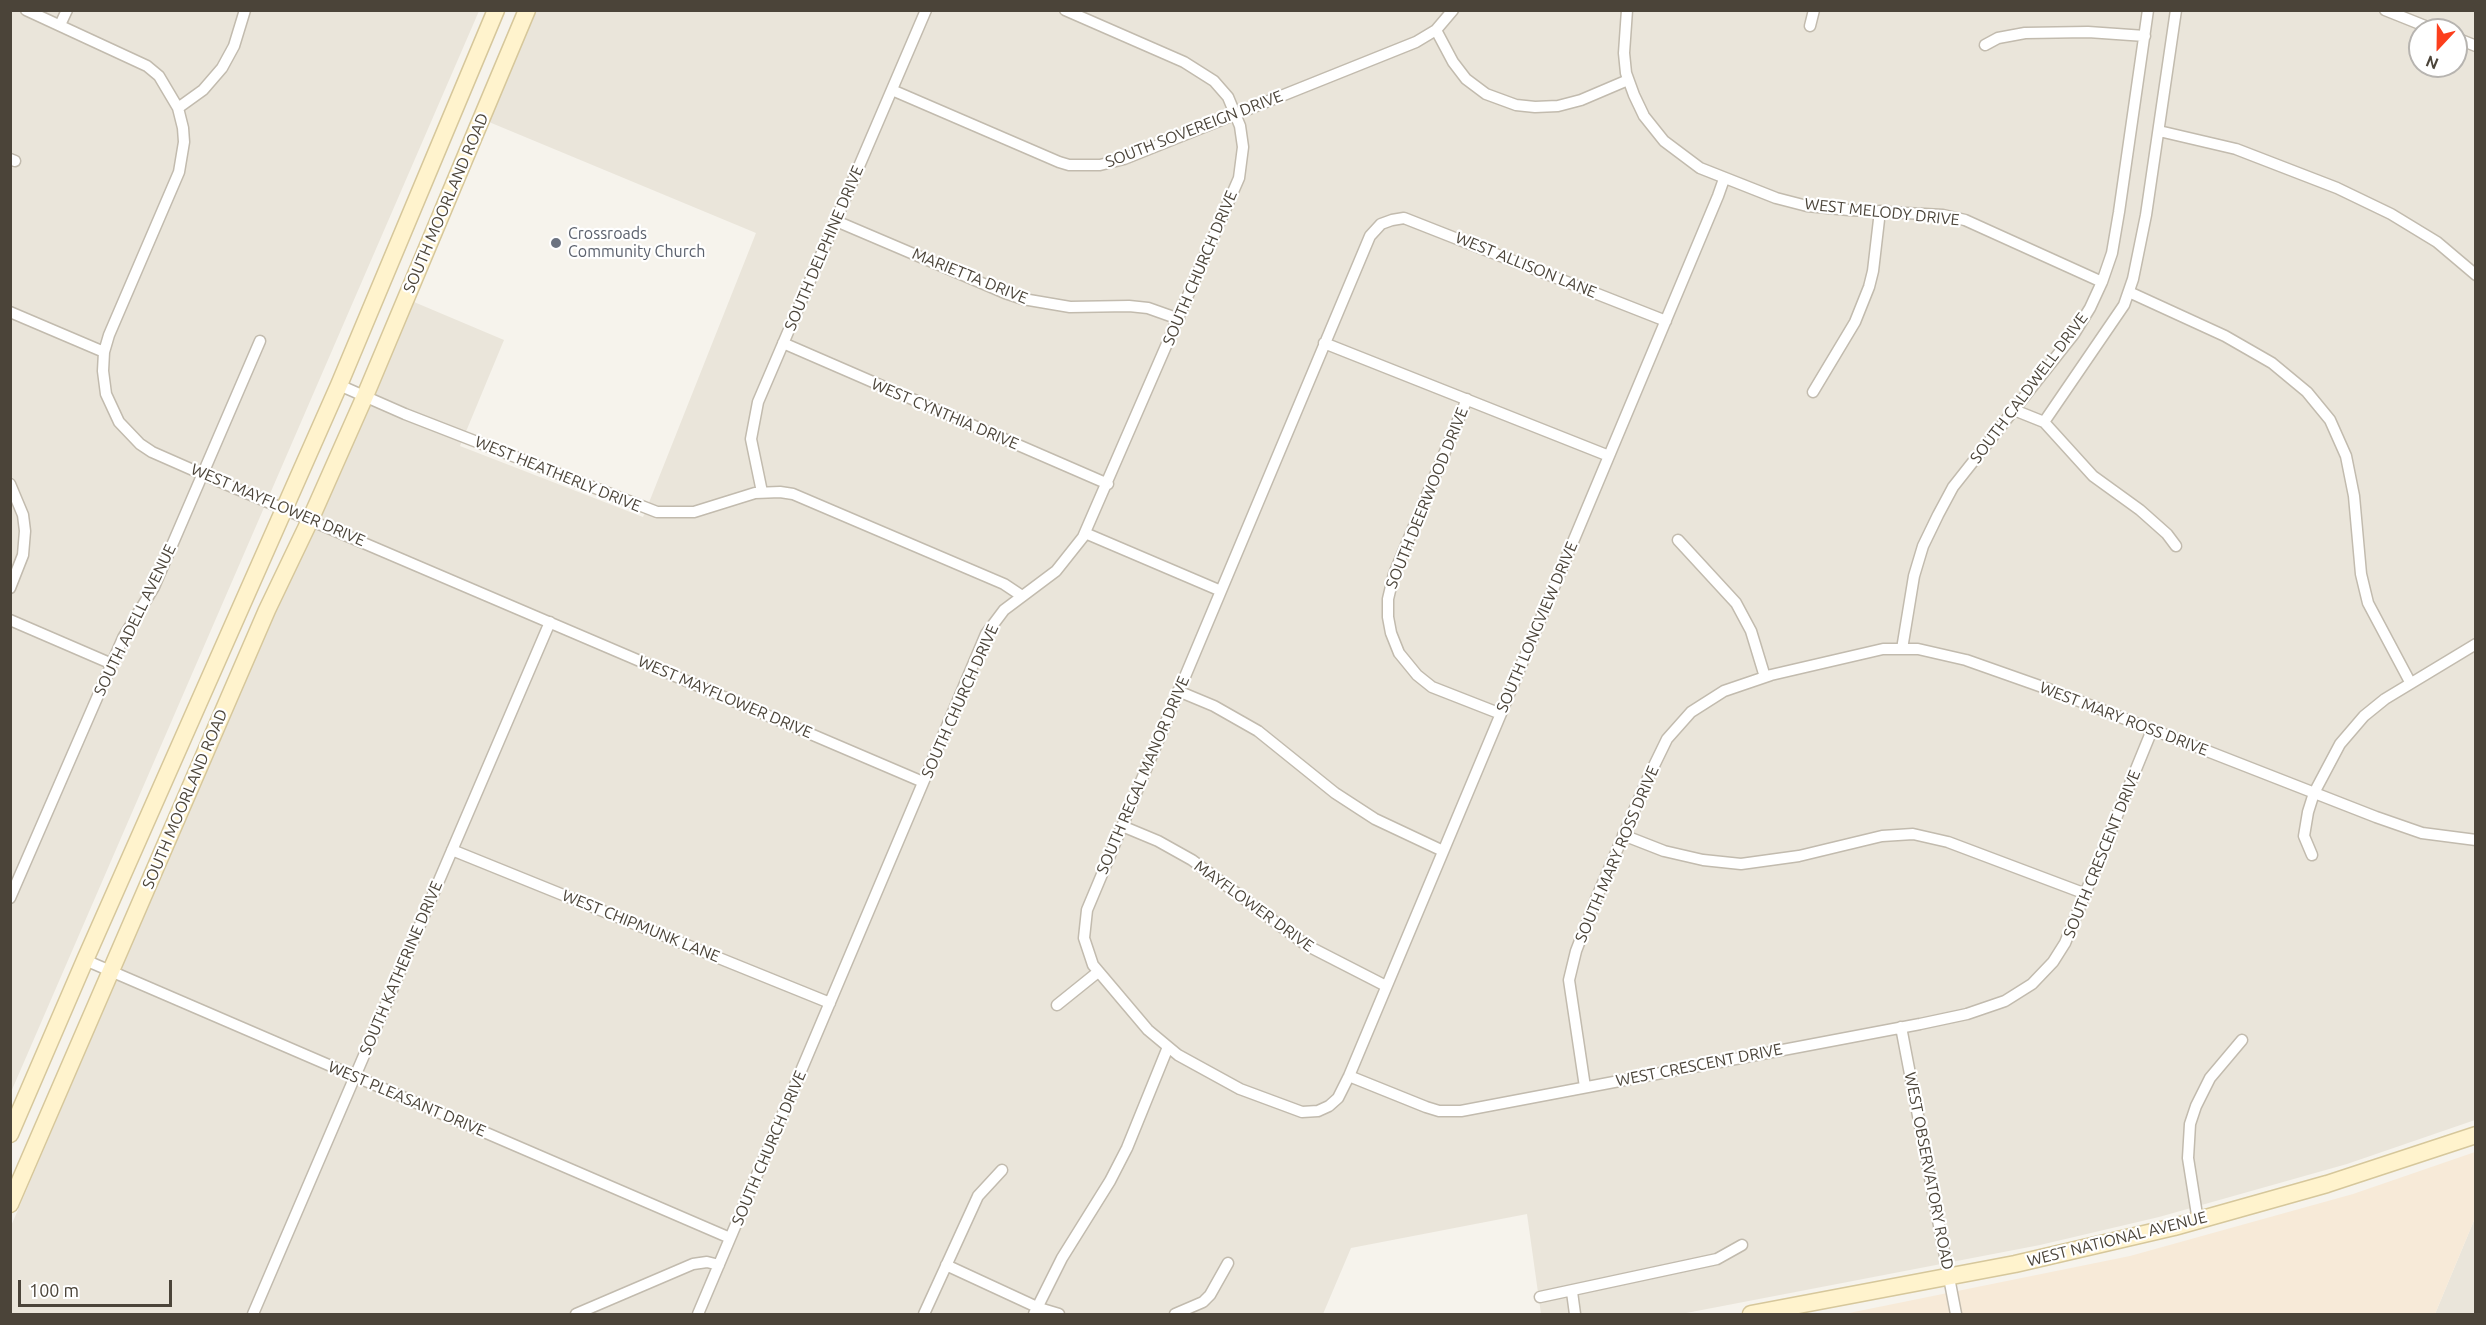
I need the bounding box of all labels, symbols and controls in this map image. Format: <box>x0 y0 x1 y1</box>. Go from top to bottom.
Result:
north arrow <box>2408 18 2468 78</box>
text: N <box>2423 52 2441 73</box>
street label: SOUTH SOVEREIGN DRIVE <box>1103 86 1285 172</box>
street label: SOUTH MOORLAND ROAD <box>399 110 493 296</box>
street label: SOUTH DELPHINE DRIVE <box>781 163 867 333</box>
street label: SOUTH CHURCH DRIVE <box>1159 188 1241 348</box>
street label: WEST MELODY DRIVE <box>1804 194 1960 230</box>
place label: Crossroads Community Church <box>568 224 705 262</box>
street label: WEST ALLISON LANE <box>1453 228 1599 302</box>
marker: Crossroads Community Church <box>549 236 563 250</box>
street label: MARIETTA DRIVE <box>909 244 1031 308</box>
street label: SOUTH CALDWELL DRIVE <box>1966 309 2092 467</box>
street label: WEST CYNTHIA DRIVE <box>868 374 1022 454</box>
street label: SOUTH DEERWOOD DRIVE <box>1382 405 1472 591</box>
street label: WEST HEATHERLY DRIVE <box>472 432 644 516</box>
street label: WEST MAYFLOWER DRIVE <box>188 460 368 550</box>
street label: SOUTH LONGVIEW DRIVE <box>1492 539 1582 715</box>
street label: SOUTH ADELL AVENUE <box>90 541 180 699</box>
street label: SOUTH CHURCH DRIVE <box>917 621 1003 781</box>
street label: WEST MAYFLOWER DRIVE <box>635 652 815 742</box>
street label: SOUTH REGAL MANOR DRIVE <box>1092 673 1194 877</box>
street label: WEST MARY ROSS DRIVE <box>2037 678 2211 760</box>
street label: SOUTH MOORLAND ROAD <box>138 706 232 892</box>
street label: SOUTH MARY ROSS DRIVE <box>1571 763 1663 945</box>
street label: SOUTH CRESCENT DRIVE <box>2059 767 2145 941</box>
street label: MAYFLOWER DRIVE <box>1191 856 1317 956</box>
street label: SOUTH KATHERINE DRIVE <box>356 878 446 1058</box>
street label: WEST CHIPMUNK LANE <box>559 886 723 966</box>
street label: WEST CRESCENT DRIVE <box>1614 1039 1784 1091</box>
street label: WEST PLEASANT DRIVE <box>325 1057 489 1141</box>
street label: SOUTH CHURCH DRIVE <box>728 1068 810 1228</box>
street label: WEST OBSERVATORY ROAD <box>1900 1070 1958 1272</box>
street label: WEST NATIONAL AVENUE <box>2025 1207 2209 1271</box>
scale bar <box>21 1268 176 1306</box>
text: 100 m <box>29 1280 79 1300</box>

